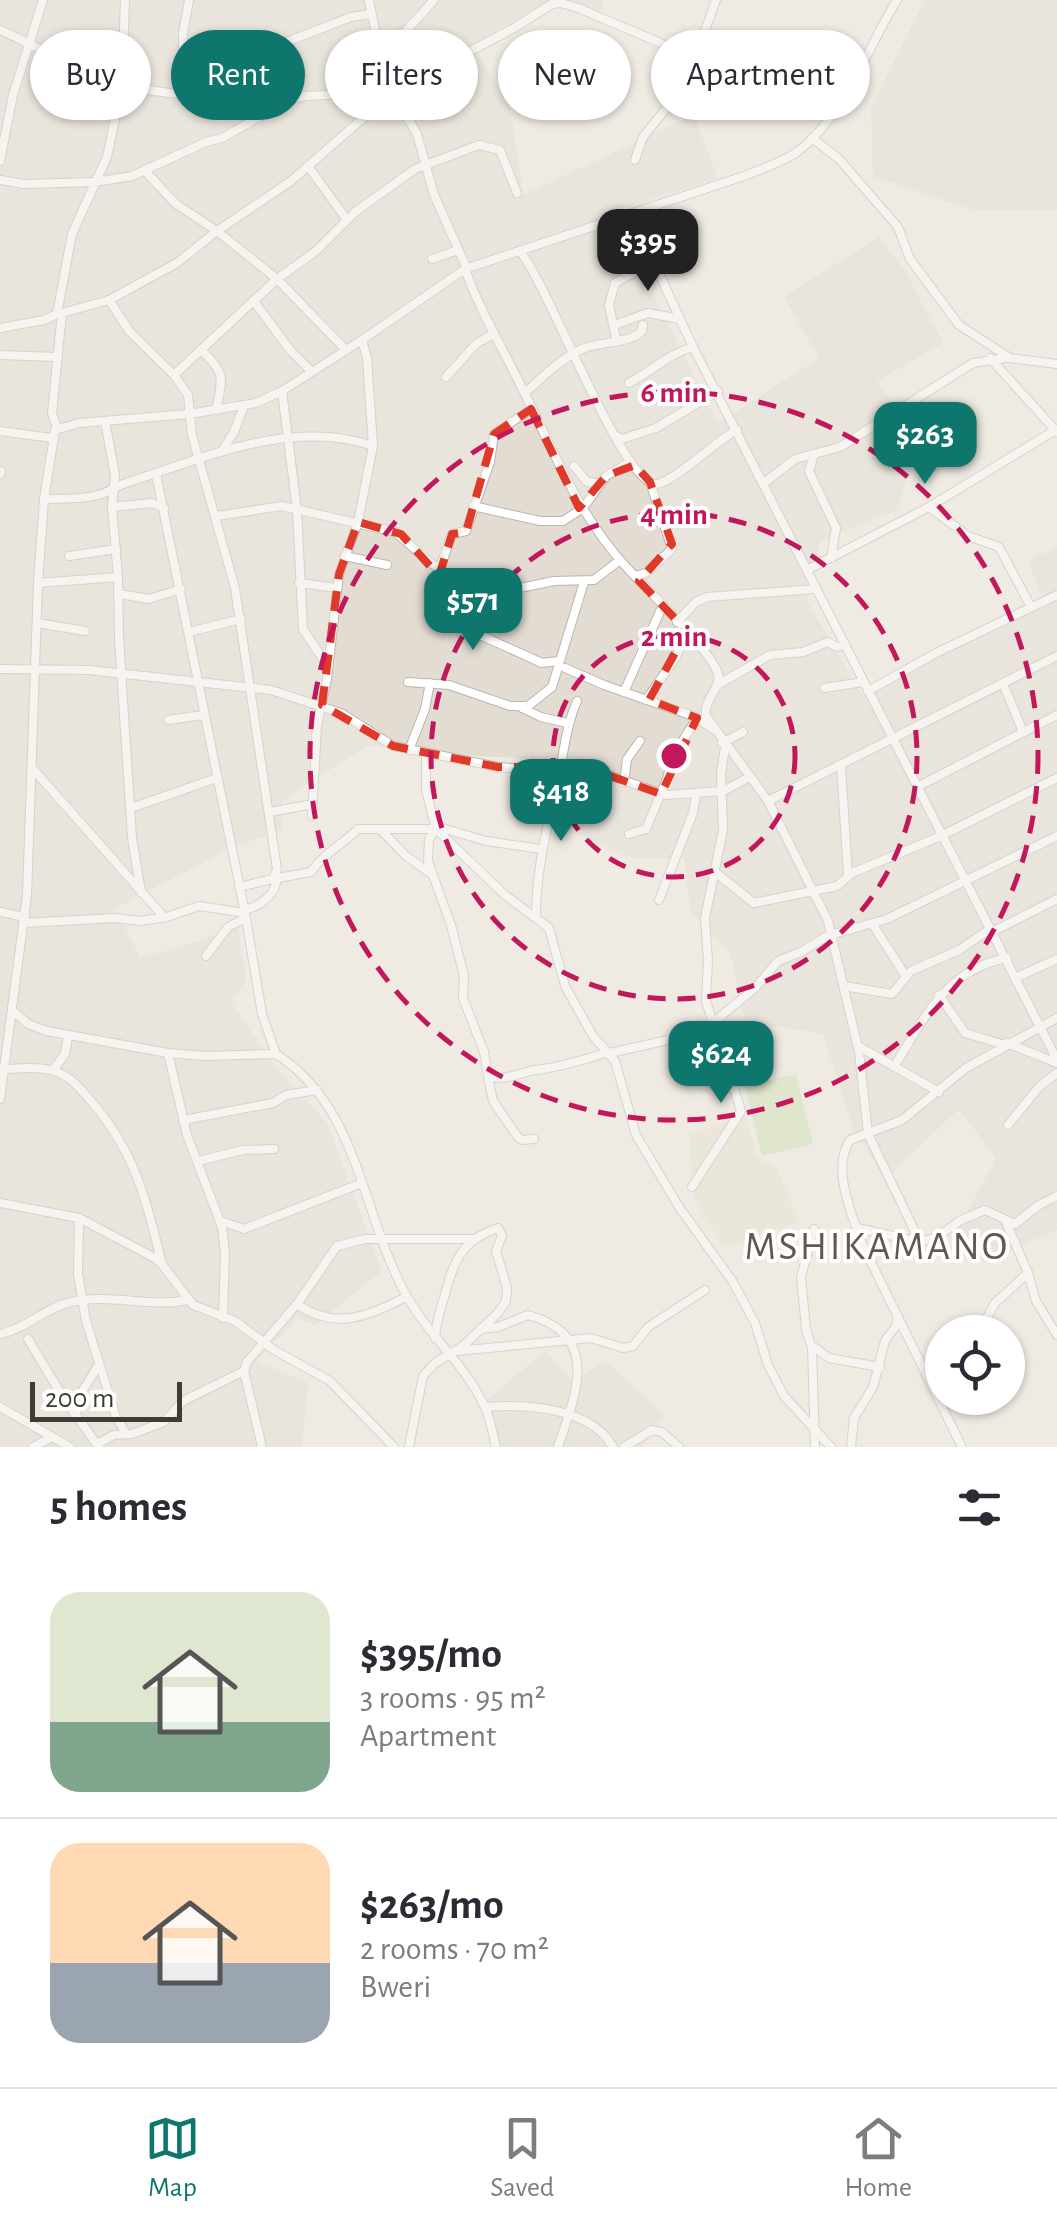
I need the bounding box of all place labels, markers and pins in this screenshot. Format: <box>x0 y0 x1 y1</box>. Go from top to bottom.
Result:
pin: $395 <box>589 209 707 294</box>
pin: $263 <box>866 402 984 487</box>
pin: $571 <box>414 568 532 653</box>
centre of rings <box>656 738 692 774</box>
pin: $418 <box>502 759 620 844</box>
pin: $624 <box>662 1021 780 1106</box>

